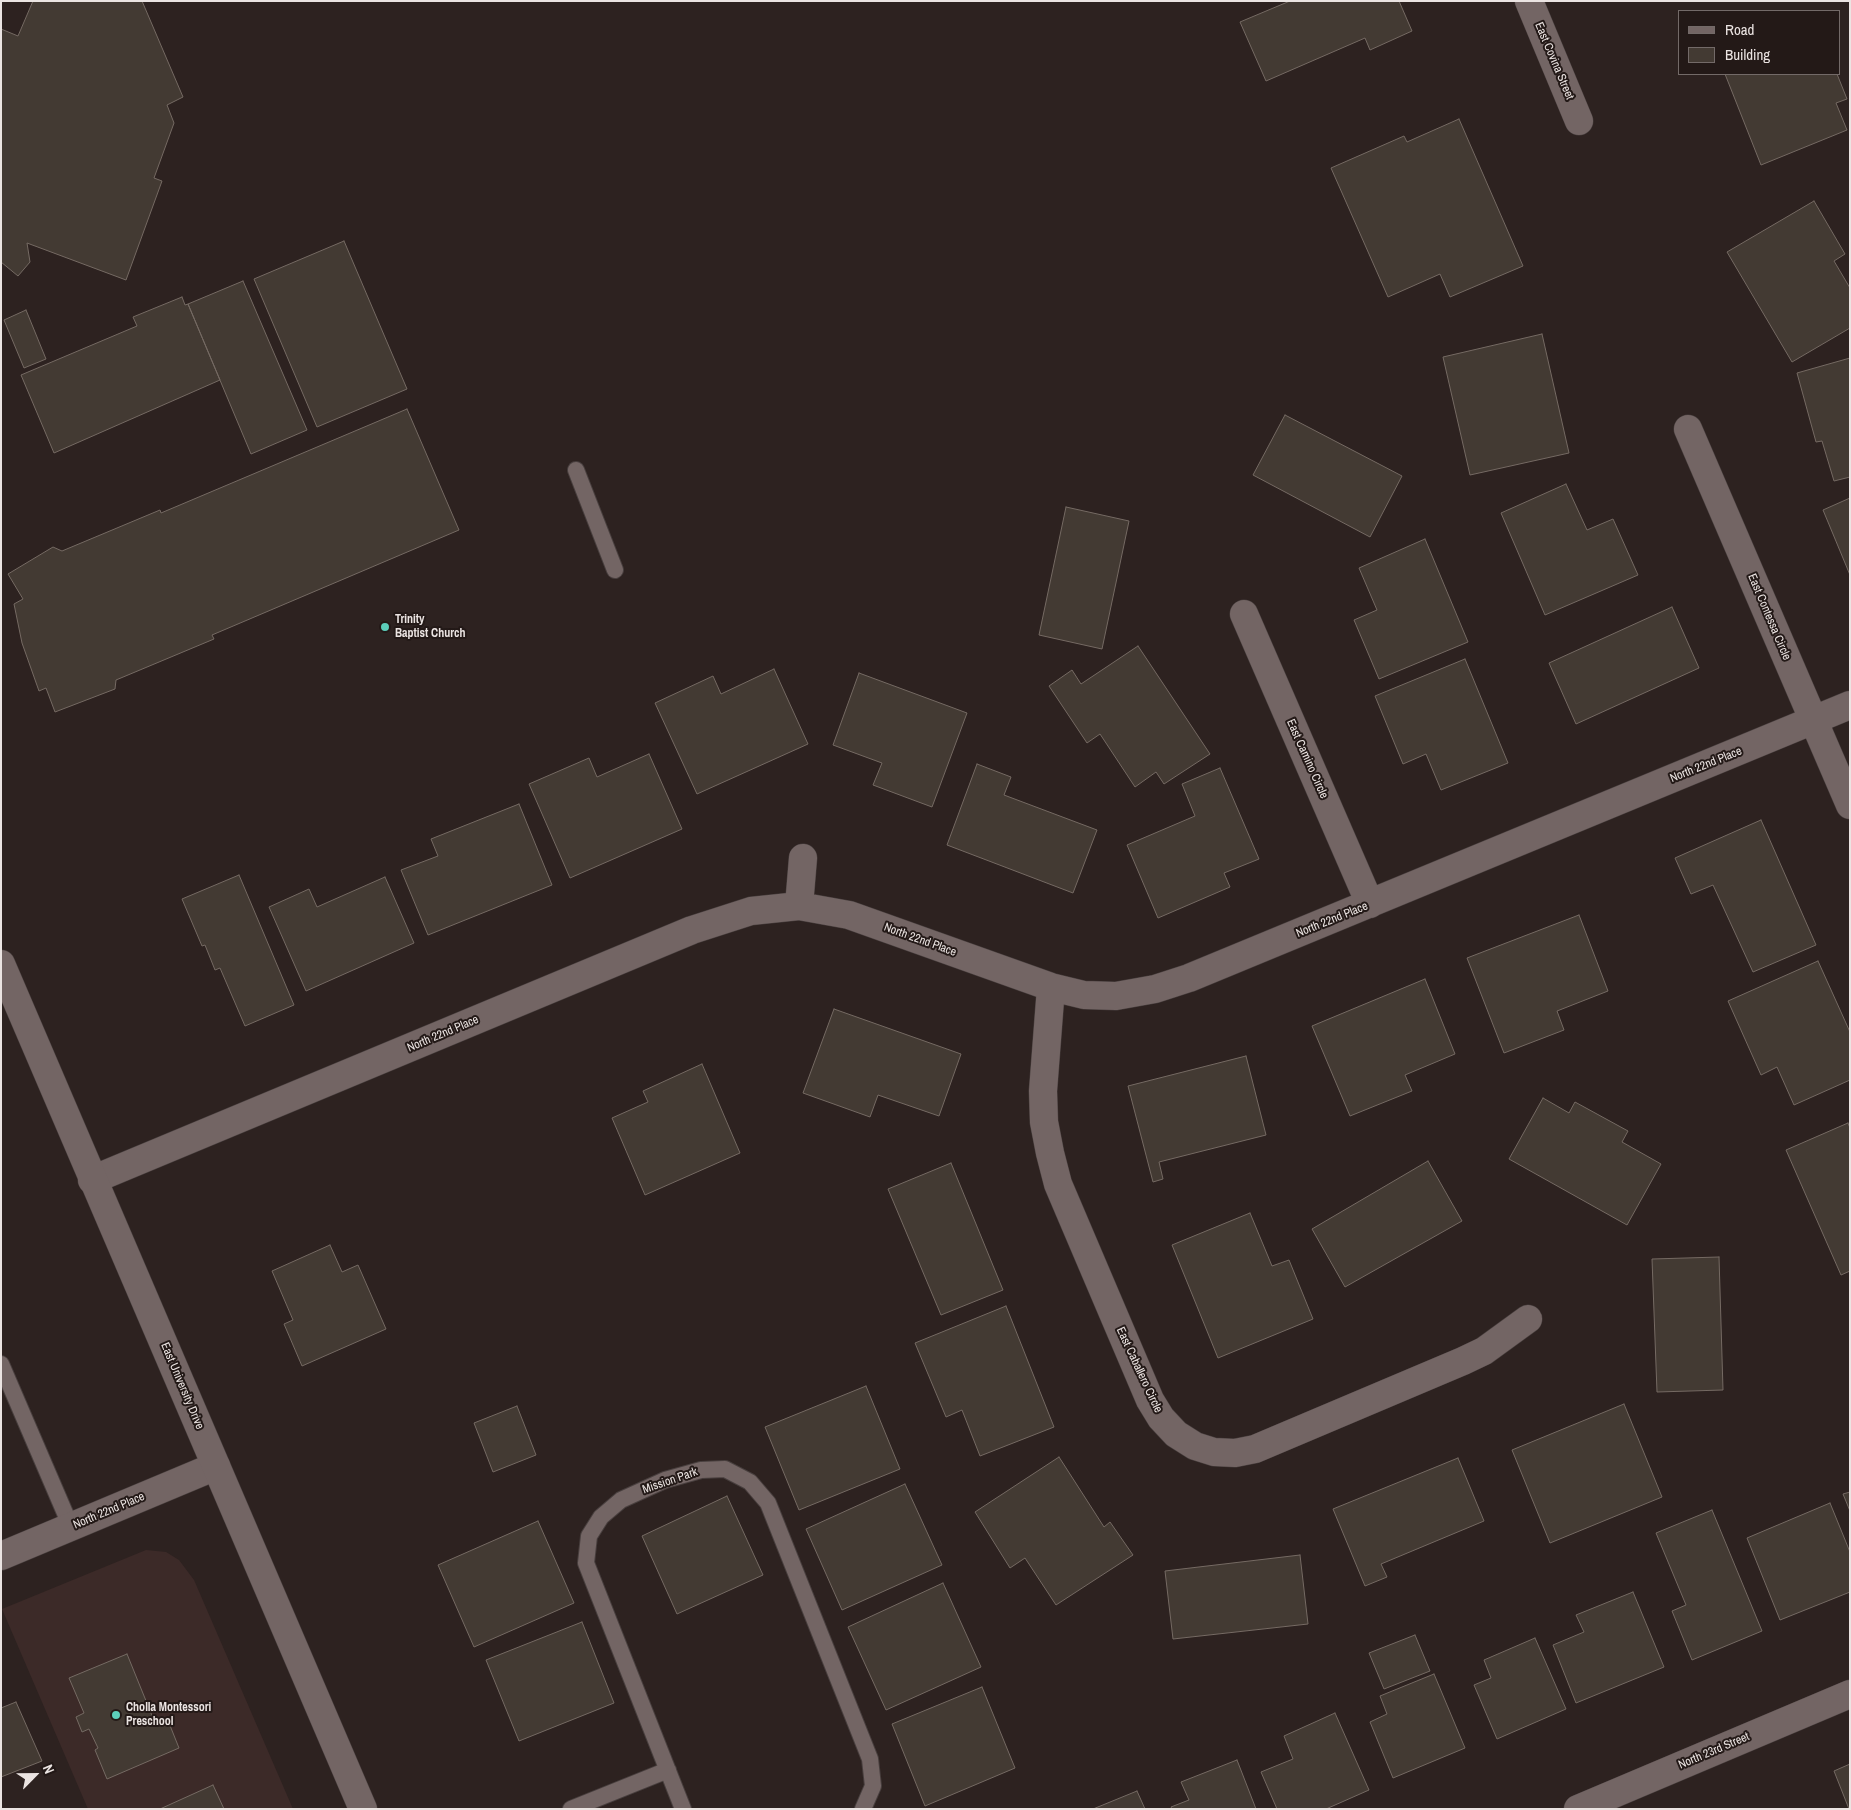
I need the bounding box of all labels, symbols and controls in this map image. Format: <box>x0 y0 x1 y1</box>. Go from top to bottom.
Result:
legend <box>1678 10 1841 75</box>
text: Road <box>1725 19 1754 40</box>
street label: East Covina Street <box>1531 20 1577 102</box>
text: Building <box>1725 44 1770 65</box>
street label: East Contessa Circle <box>1744 572 1794 662</box>
place label: Trinity Baptist Church <box>395 613 466 641</box>
marker: Trinity Baptist Church <box>379 621 391 633</box>
street label: East Camino Circle <box>1283 717 1331 801</box>
street label: North 22nd Place <box>1668 744 1744 786</box>
street label: North 22nd Place <box>1294 899 1370 941</box>
street label: North 22nd Place <box>882 920 958 960</box>
street label: North 22nd Place <box>405 1013 481 1055</box>
street label: East Caballero Circle <box>1113 1325 1165 1415</box>
street label: East University Drive <box>157 1340 207 1432</box>
street label: Mission Park <box>641 1465 699 1497</box>
street label: North 22nd Place <box>71 1490 147 1532</box>
place label: Cholla Montessori Preschool <box>126 1701 211 1729</box>
marker: Cholla Montessori Preschool <box>110 1709 122 1721</box>
street label: North 23rd Street <box>1676 1730 1752 1772</box>
north arrow <box>10 1750 60 1800</box>
text: N <box>39 1762 59 1776</box>

